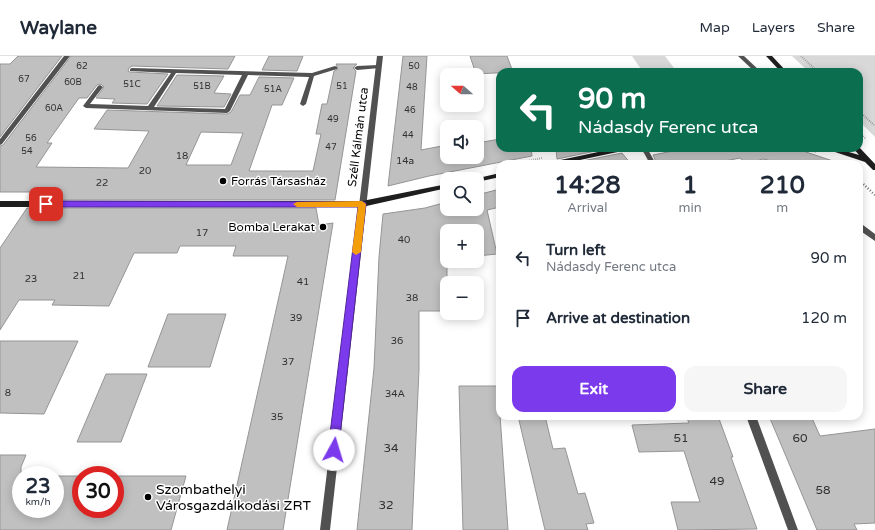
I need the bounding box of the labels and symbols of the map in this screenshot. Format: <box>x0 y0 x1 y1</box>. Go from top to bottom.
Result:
house number: 62 <box>76 61 88 72</box>
house number: 50 <box>408 61 420 72</box>
north arrow <box>440 68 484 112</box>
house number: 67 <box>18 74 30 85</box>
house number: 60B <box>64 77 82 88</box>
house number: 51C <box>123 79 141 90</box>
house number: 51B <box>193 81 211 92</box>
house number: 51 <box>336 81 348 92</box>
house number: 48 <box>406 82 418 93</box>
house number: 51A <box>264 84 282 95</box>
street label: Széll Kálmán utca <box>345 86 371 188</box>
house number: 60A <box>45 103 63 114</box>
house number: 46 <box>404 105 416 116</box>
house number: 49 <box>327 114 339 125</box>
house number: 44 <box>402 130 414 141</box>
house number: 56 <box>25 133 37 144</box>
house number: 47 <box>325 142 337 153</box>
house number: 54 <box>21 146 33 157</box>
house number: 18 <box>176 150 188 162</box>
house number: 14a <box>396 155 414 167</box>
house number: 20 <box>139 165 151 177</box>
place label: Forrás Társasház <box>231 174 326 188</box>
marker: Forrás Társasház <box>218 176 228 186</box>
house number: 22 <box>96 177 108 189</box>
pin <box>29 187 63 221</box>
place label: Bomba Lerakat <box>228 220 315 234</box>
marker: Bomba Lerakat <box>318 222 328 232</box>
house number: 17 <box>196 227 208 239</box>
house number: 40 <box>398 234 410 246</box>
house number: 21 <box>73 270 85 282</box>
house number: 23 <box>25 273 37 285</box>
house number: 41 <box>297 276 309 288</box>
house number: 38 <box>406 292 418 304</box>
house number: 39 <box>290 312 302 324</box>
house number: 36 <box>391 335 403 347</box>
house number: 37 <box>282 356 294 368</box>
house number: 8 <box>5 387 11 399</box>
house number: 34A <box>385 388 405 400</box>
house number: 35 <box>271 411 283 423</box>
position arrow <box>313 429 355 471</box>
house number: 51 <box>673 431 689 445</box>
house number: 60 <box>792 431 808 445</box>
house number: 34 <box>383 441 399 455</box>
speed limit sign: 30 <box>72 466 124 518</box>
house number: 49 <box>709 474 725 488</box>
place label: Szombathelyi Városgazdálkodási ZRT <box>156 481 312 514</box>
house number: 58 <box>815 483 831 497</box>
marker: Szombathelyi Városgazdálkodási ZRT <box>143 492 153 502</box>
house number: 32 <box>378 498 394 512</box>

